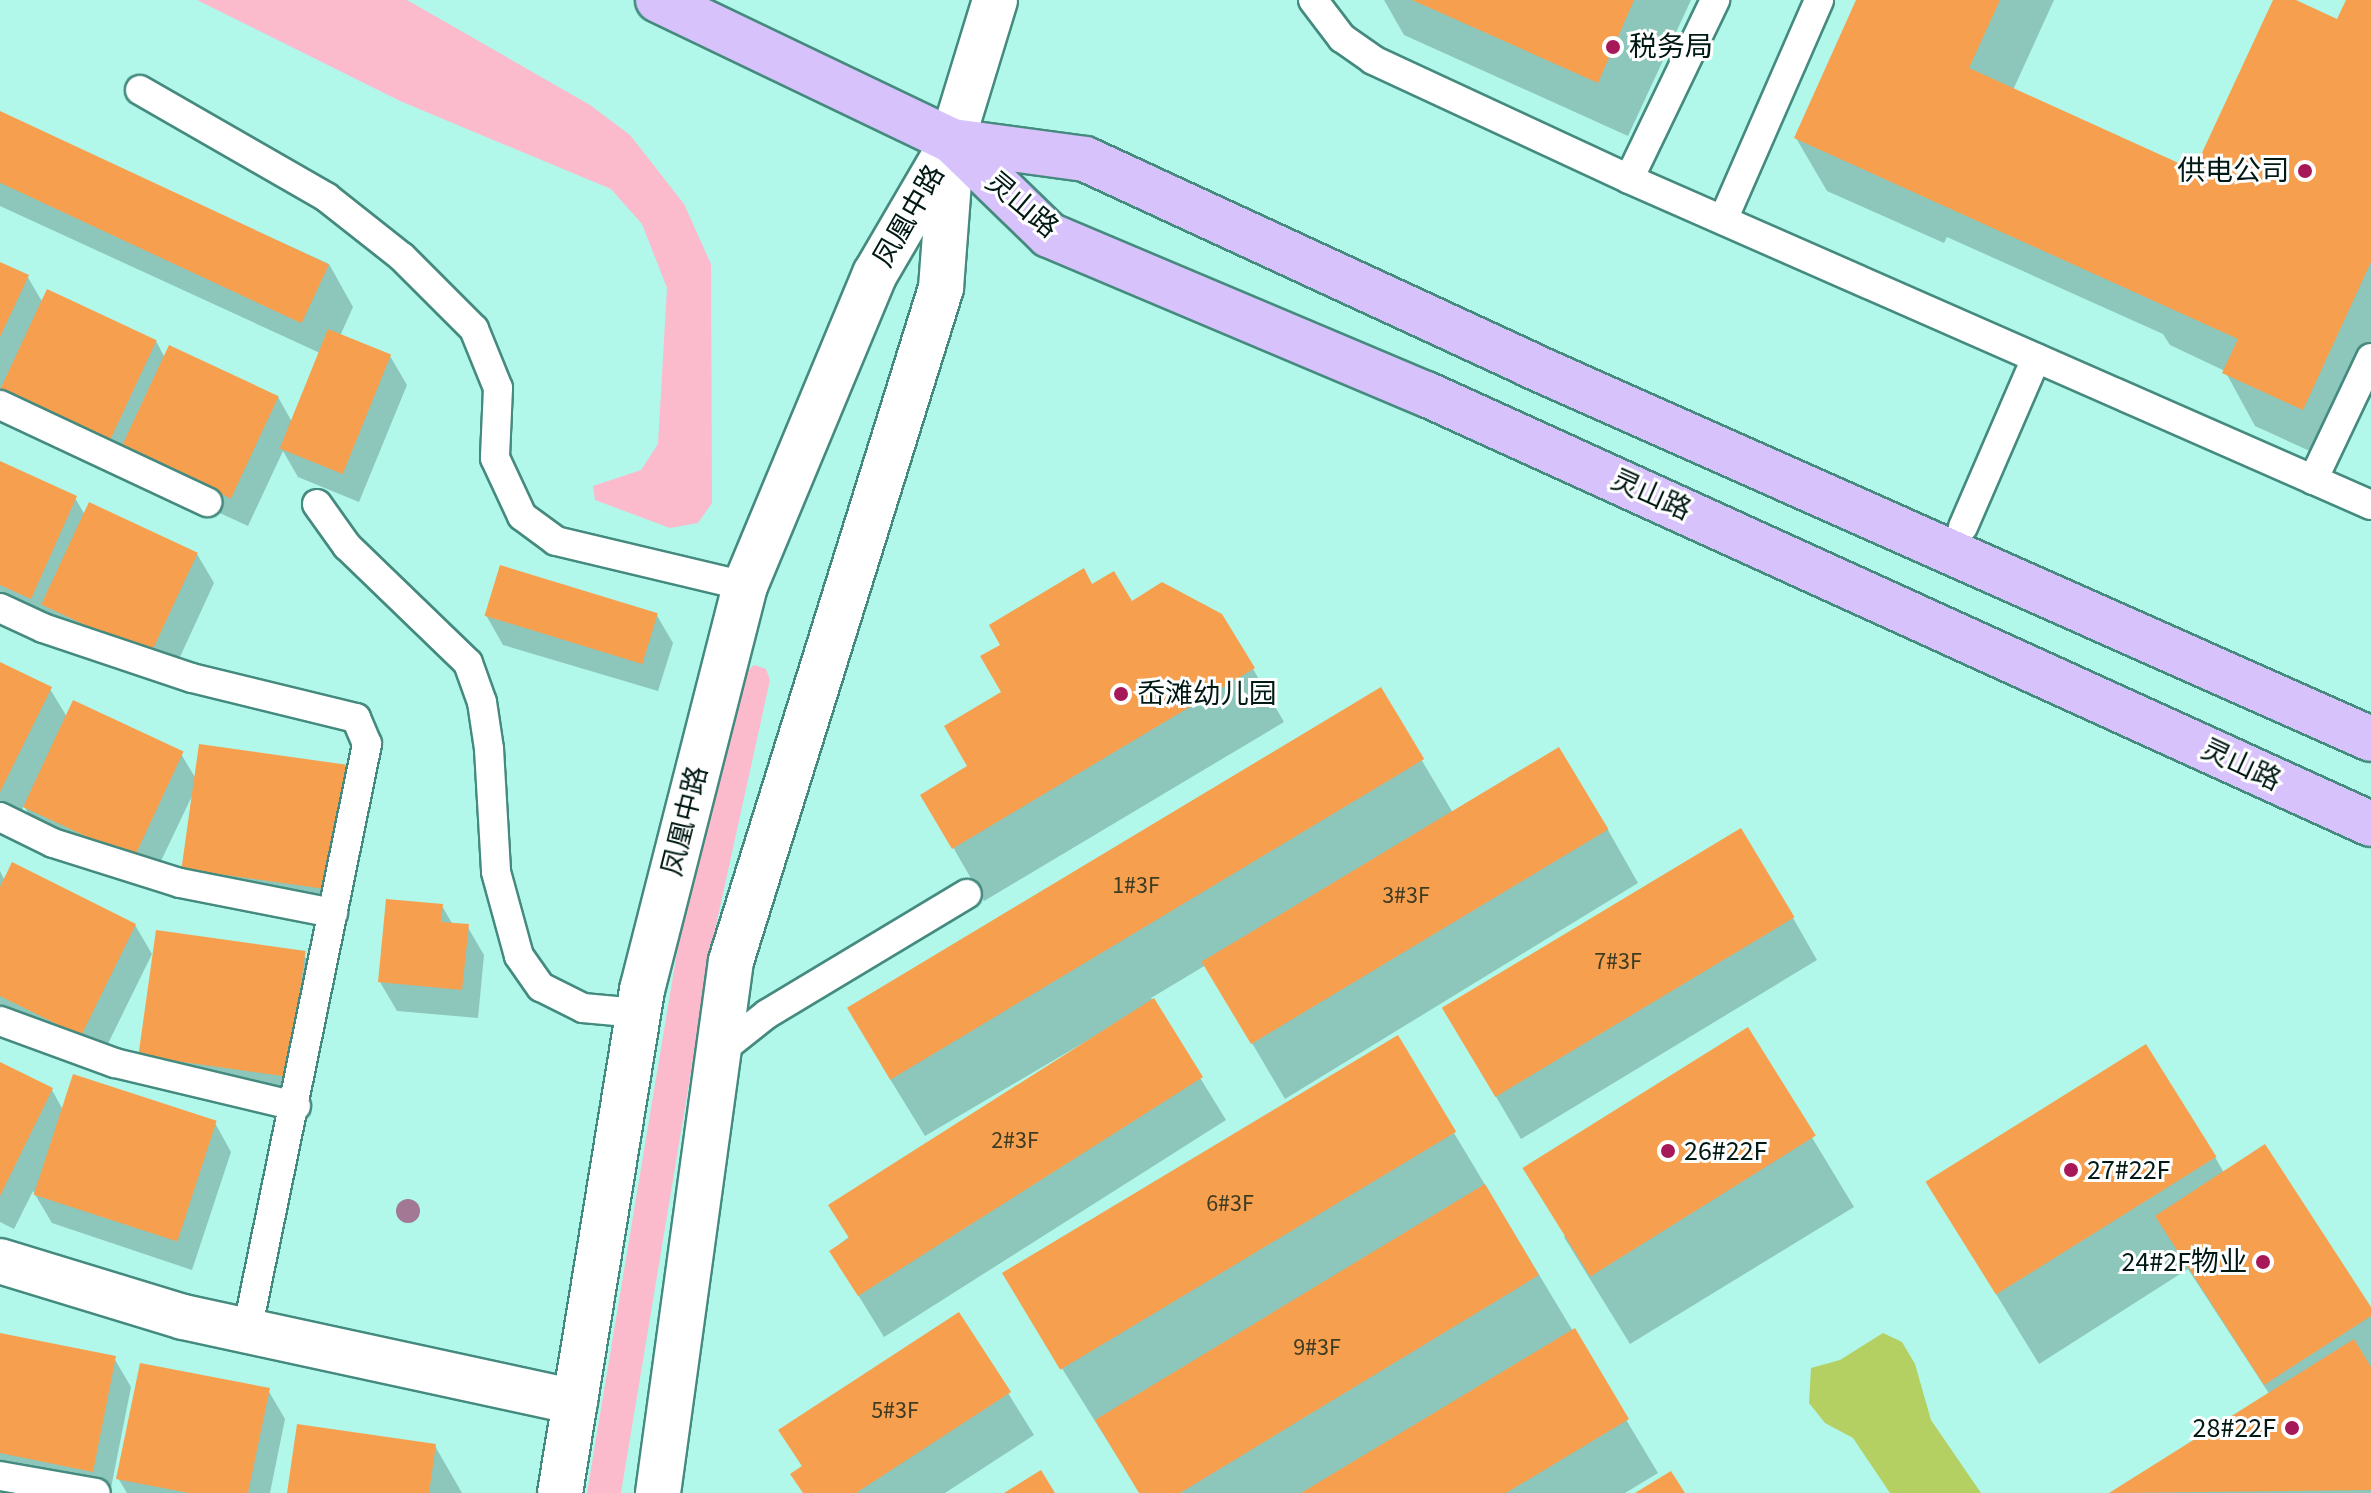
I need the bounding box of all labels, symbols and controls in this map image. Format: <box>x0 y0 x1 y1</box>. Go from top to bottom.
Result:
place label: 税务局 <box>1629 30 1713 64</box>
marker: 税务局 <box>1604 38 1622 56</box>
place label: 供电公司 <box>2177 154 2289 188</box>
street label: 凤凰中路 <box>866 159 952 273</box>
marker: 供电公司 <box>2296 162 2314 180</box>
street label: 灵山路 <box>979 165 1065 245</box>
street label: 灵山路 <box>1606 463 1696 527</box>
place label: 岙滩幼儿园 <box>1137 677 1277 711</box>
marker: 岙滩幼儿园 <box>1112 685 1130 703</box>
street label: 灵山路 <box>2196 732 2286 798</box>
street label: 凤凰中路 <box>655 763 715 879</box>
house number: 1#3F <box>1112 872 1160 900</box>
house number: 3#3F <box>1382 882 1430 910</box>
house number: 7#3F <box>1594 948 1642 976</box>
house number: 2#3F <box>991 1127 1039 1155</box>
place label: 26#22F <box>1684 1134 1767 1168</box>
marker: 26#22F <box>1659 1142 1677 1160</box>
place label: 27#22F <box>2087 1153 2170 1187</box>
marker: 27#22F <box>2062 1161 2080 1179</box>
house number: 6#3F <box>1206 1190 1254 1218</box>
place label: 24#2F物业 <box>2122 1245 2247 1279</box>
marker: 24#2F物业 <box>2254 1253 2272 1271</box>
house number: 9#3F <box>1293 1334 1341 1362</box>
house number: 5#3F <box>871 1397 919 1425</box>
place label: 28#22F <box>2193 1411 2276 1445</box>
marker: 28#22F <box>2283 1419 2301 1437</box>

